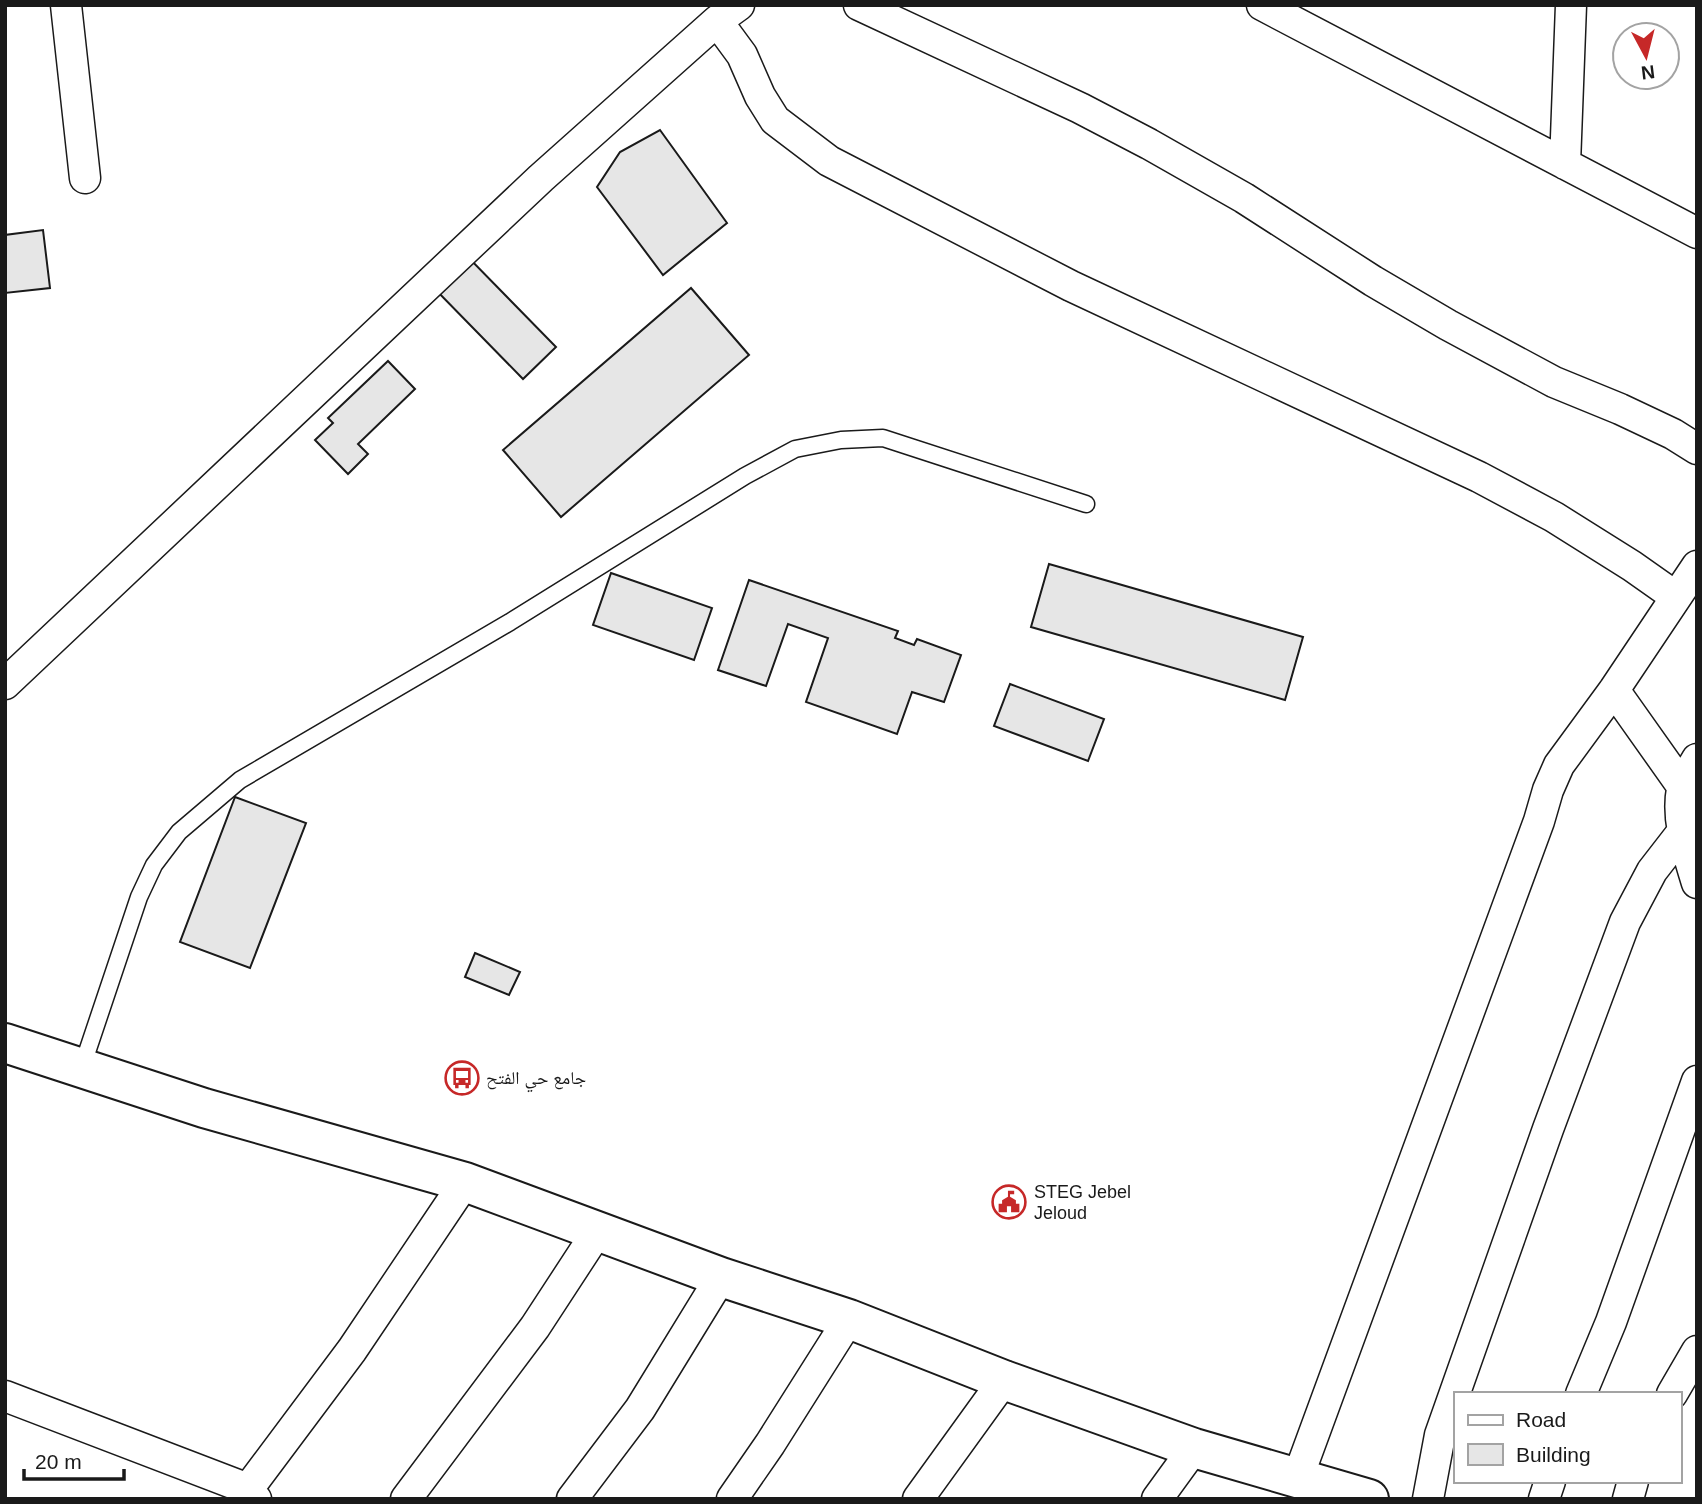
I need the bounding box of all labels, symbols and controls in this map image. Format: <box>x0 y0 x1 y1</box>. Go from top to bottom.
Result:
north arrow <box>1611 21 1681 91</box>
text: N <box>1640 61 1656 84</box>
bus stop icon: جامع حي الفتح <box>443 1059 481 1097</box>
place label: جامع حي الفتح <box>486 1068 586 1093</box>
place label: STEG Jebel Jeloud <box>1034 1182 1131 1223</box>
public building icon: STEG Jebel Jeloud <box>990 1183 1028 1221</box>
legend <box>1454 1392 1681 1483</box>
text: Road <box>1516 1408 1566 1431</box>
scale bar <box>24 1438 124 1482</box>
text: Building <box>1516 1443 1591 1466</box>
text: 20 m <box>35 1450 82 1473</box>

